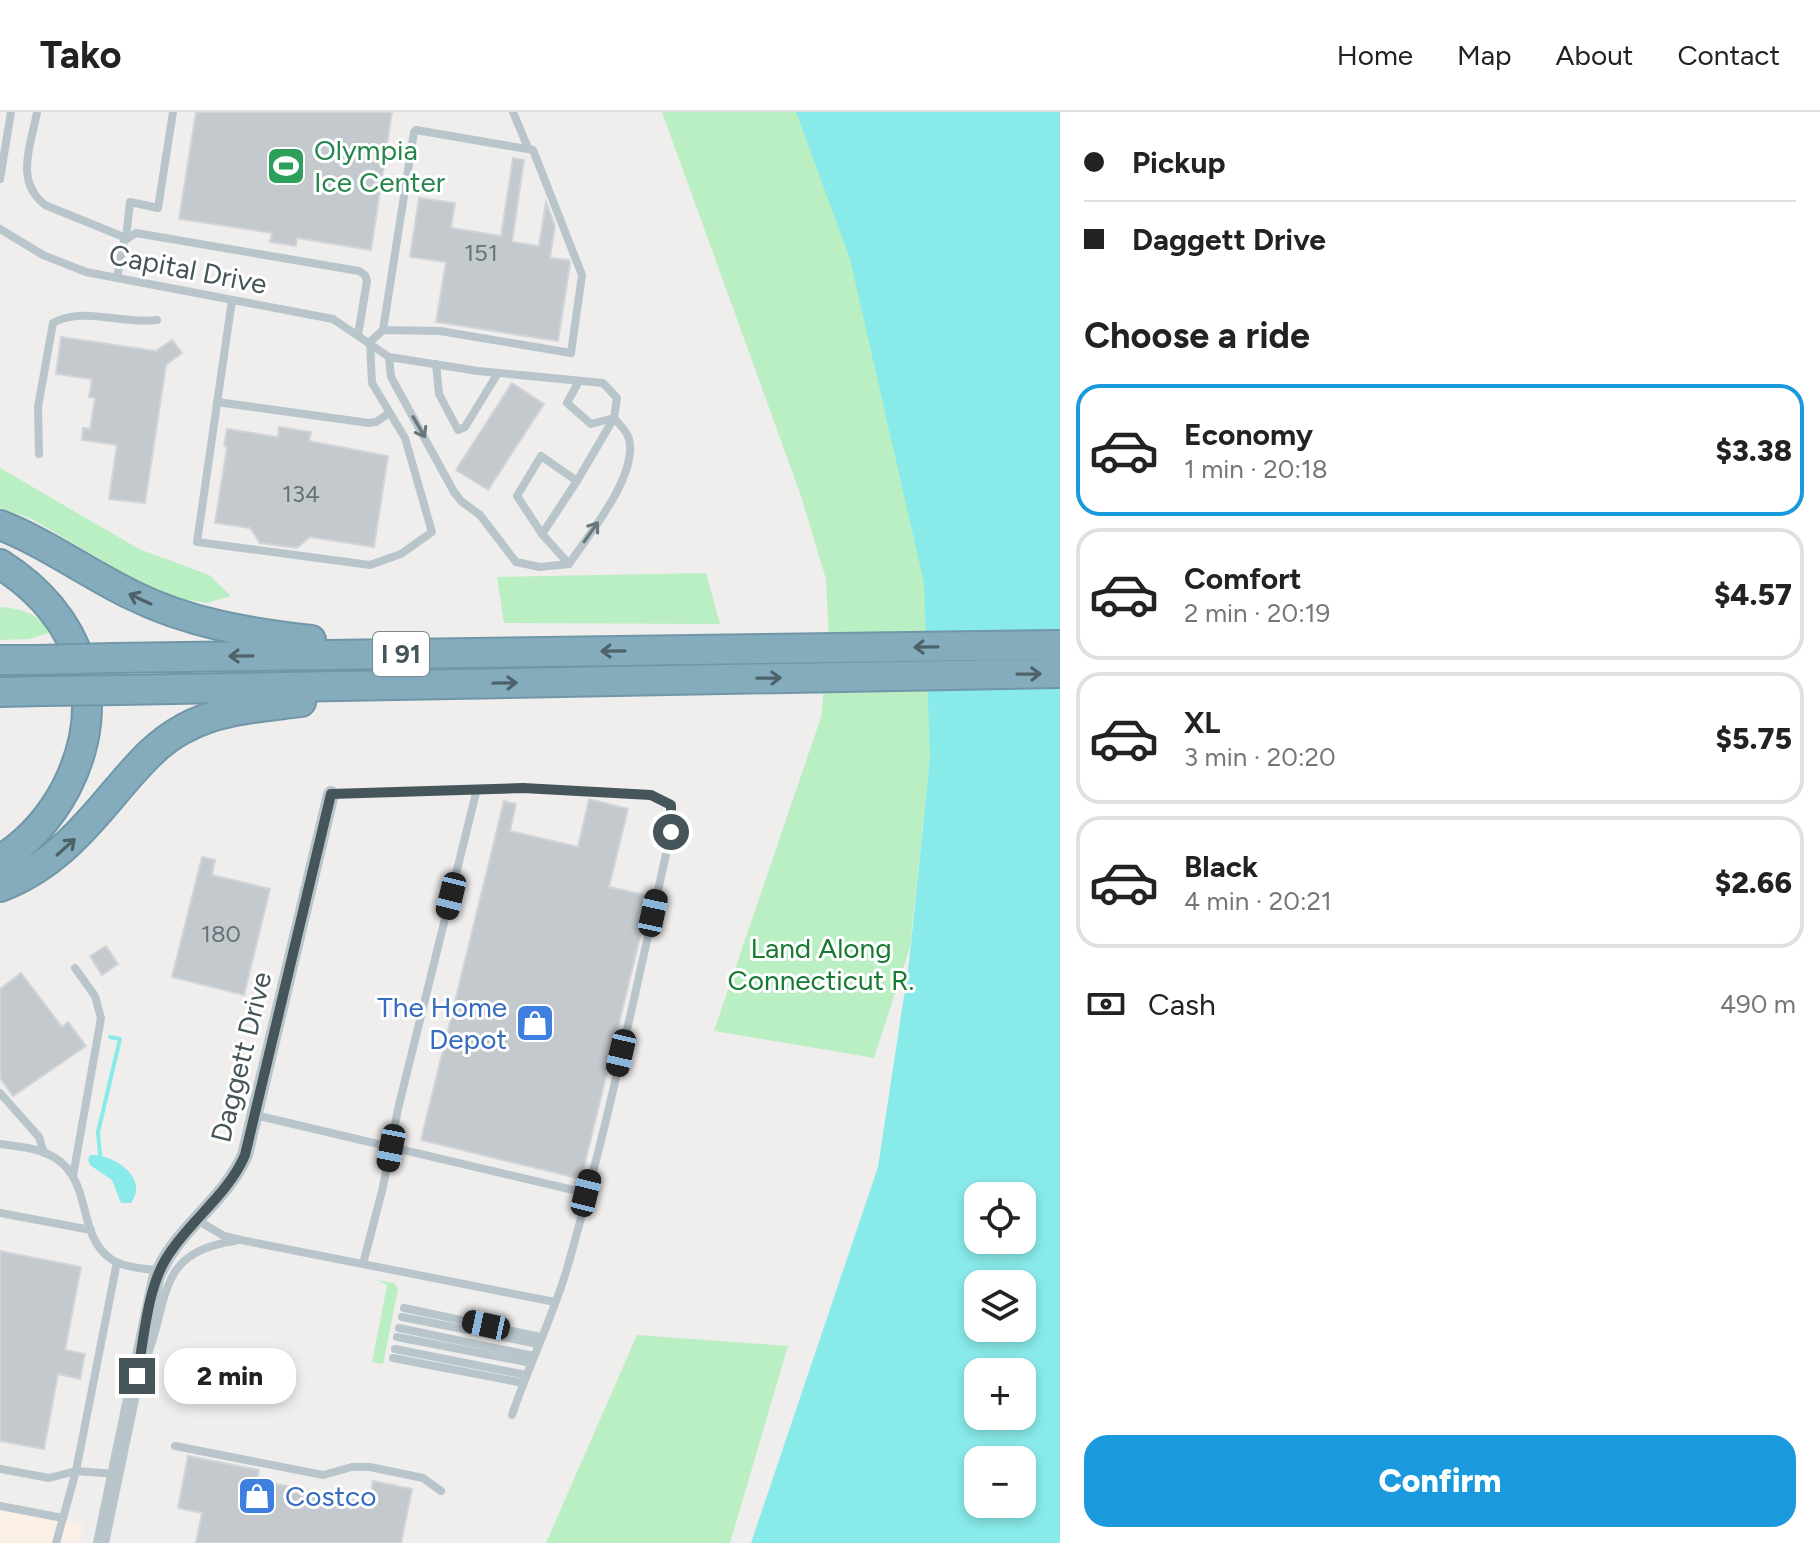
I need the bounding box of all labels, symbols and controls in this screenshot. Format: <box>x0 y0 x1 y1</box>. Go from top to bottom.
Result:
text: Tako <box>40 32 121 78</box>
text: Home <box>1337 38 1413 72</box>
text: Map <box>1457 38 1512 72</box>
text: About <box>1556 38 1633 72</box>
text: Contact <box>1677 38 1780 72</box>
place label: Olympia Ice Center <box>314 133 446 199</box>
text: Pickup <box>1132 144 1226 181</box>
sports icon: Olympia Ice Center <box>265 145 307 187</box>
text: Daggett Drive <box>1132 221 1326 258</box>
street label: Capital Drive <box>106 237 270 301</box>
house number: 151 <box>464 238 498 267</box>
text: Choose a ride <box>1084 314 1310 357</box>
icon: car <box>1088 414 1160 486</box>
one-way arrow <box>411 415 427 438</box>
text: Economy <box>1184 416 1313 453</box>
text: $3.38 <box>1716 432 1792 469</box>
text: 1 min · 20:18 <box>1184 453 1328 485</box>
house number: 134 <box>282 479 320 508</box>
one-way arrow <box>583 521 599 543</box>
icon: car <box>1088 558 1160 630</box>
text: Comfort <box>1184 560 1302 597</box>
text: $4.57 <box>1714 576 1792 613</box>
one-way arrow <box>128 590 153 605</box>
text: 2 min · 20:19 <box>1184 597 1330 629</box>
road number: I 91 <box>373 632 429 676</box>
one-way arrow <box>913 639 940 654</box>
one-way arrow <box>600 643 627 659</box>
one-way arrow <box>228 648 255 664</box>
one-way arrow <box>1015 666 1042 681</box>
one-way arrow <box>755 670 782 686</box>
one-way arrow <box>491 675 518 691</box>
icon: car <box>1088 702 1160 774</box>
text: XL <box>1184 704 1220 741</box>
text: $5.75 <box>1716 720 1792 757</box>
text: 3 min · 20:20 <box>1184 741 1336 773</box>
route start <box>653 814 689 850</box>
one-way arrow <box>56 837 76 856</box>
icon: car <box>1088 846 1160 918</box>
text: Black <box>1184 848 1258 885</box>
text: $2.66 <box>1715 864 1792 901</box>
car <box>434 870 468 922</box>
text: 4 min · 20:21 <box>1184 885 1332 917</box>
car <box>636 887 670 939</box>
house number: 180 <box>201 919 241 948</box>
park label: Land Along Connecticut R. <box>728 931 914 997</box>
street label: Daggett Drive <box>203 968 279 1146</box>
icon: cash <box>1084 982 1128 1026</box>
text: Cash <box>1148 986 1216 1023</box>
text: 490 m <box>1720 988 1796 1020</box>
place label: The Home Depot <box>377 990 507 1056</box>
shop icon: The Home Depot <box>514 1002 556 1044</box>
car <box>604 1027 638 1079</box>
car <box>375 1122 407 1174</box>
car <box>569 1167 603 1219</box>
map controls <box>964 1182 1036 1518</box>
button: locate <box>964 1182 1036 1254</box>
button: layers <box>964 1270 1036 1342</box>
car <box>460 1308 512 1342</box>
callout: 2 min <box>165 1348 297 1404</box>
route end <box>119 1358 155 1394</box>
button: + <box>964 1358 1036 1430</box>
text: 2 min <box>197 1360 263 1392</box>
button: Confirm <box>1084 1435 1796 1527</box>
button: − <box>964 1446 1036 1518</box>
shop icon: Costco <box>236 1475 278 1517</box>
place label: Costco <box>285 1479 376 1513</box>

